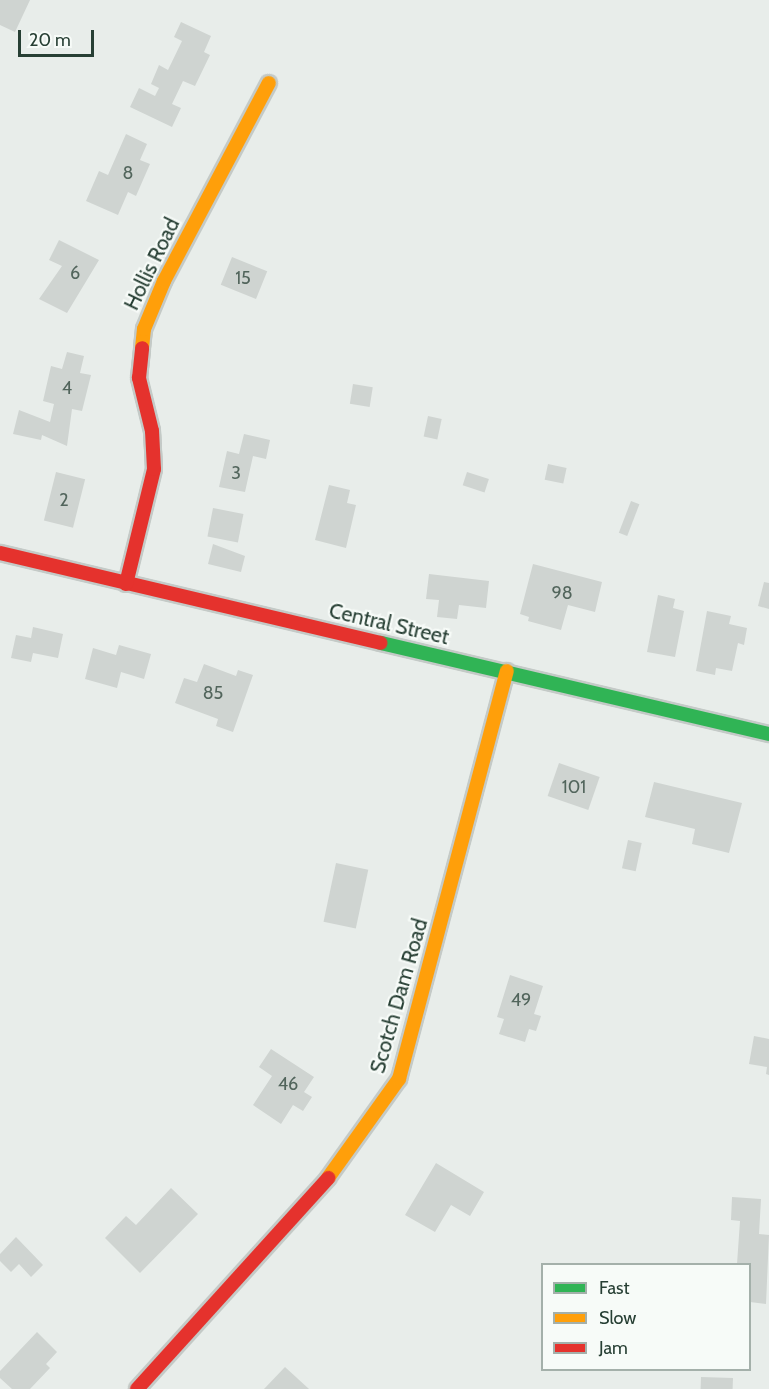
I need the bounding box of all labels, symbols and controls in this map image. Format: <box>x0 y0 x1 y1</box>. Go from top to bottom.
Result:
scale bar <box>21 18 98 56</box>
text: 20 m <box>29 29 71 51</box>
house number: 8 <box>123 162 133 184</box>
street label: Hollis Road <box>119 214 185 314</box>
house number: 6 <box>70 262 80 284</box>
house number: 15 <box>235 267 251 289</box>
house number: 4 <box>62 377 72 399</box>
house number: 3 <box>231 462 241 484</box>
house number: 2 <box>59 489 69 511</box>
house number: 98 <box>551 582 573 604</box>
street label: Central Street <box>327 598 451 650</box>
house number: 85 <box>203 682 223 704</box>
house number: 101 <box>562 776 586 798</box>
street label: Scotch Dam Road <box>365 916 433 1076</box>
house number: 49 <box>511 989 531 1011</box>
house number: 46 <box>278 1073 298 1095</box>
legend <box>541 1263 751 1371</box>
text: Fast <box>599 1277 630 1299</box>
text: Slow <box>599 1307 636 1329</box>
text: Jam <box>599 1337 628 1359</box>

